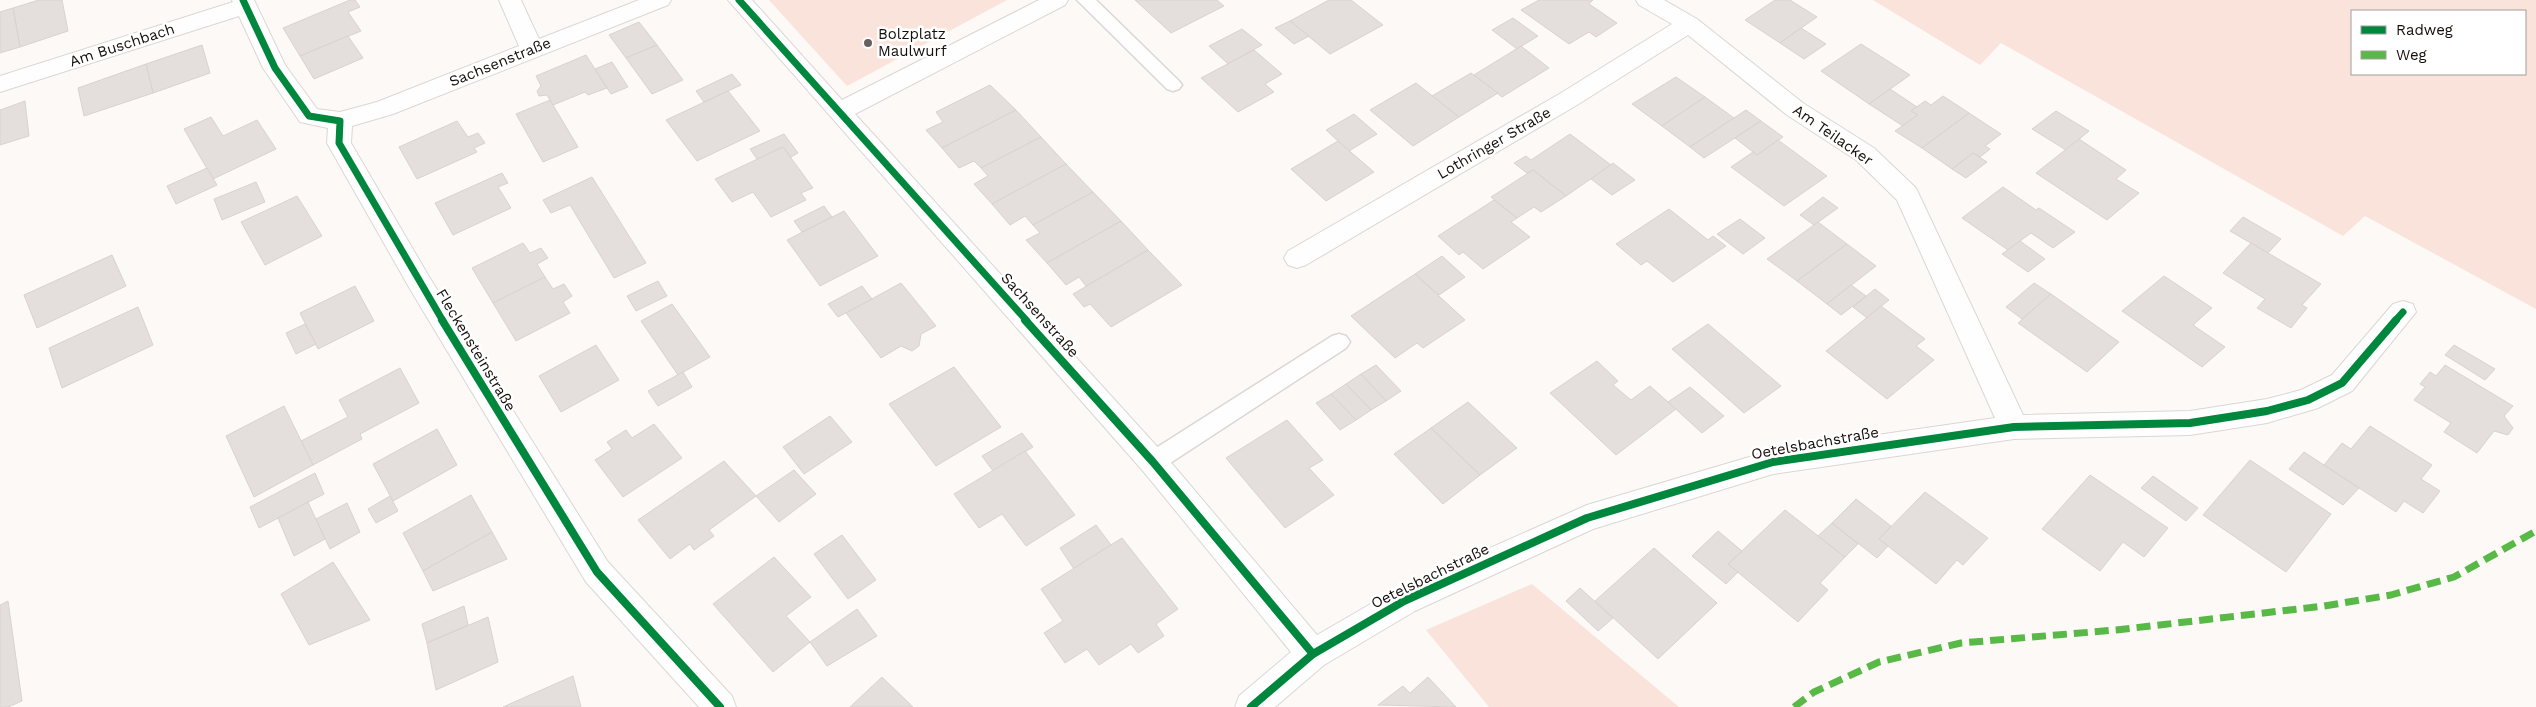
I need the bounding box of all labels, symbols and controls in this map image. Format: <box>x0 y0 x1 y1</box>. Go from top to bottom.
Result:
legend <box>2351 10 2526 75</box>
street label: Am Buschbach <box>67 20 177 70</box>
text: Radweg <box>2396 21 2453 39</box>
place label: Bolzplatz Maulwurf <box>878 25 947 60</box>
street label: Sachsenstraße <box>447 33 553 91</box>
marker: Bolzplatz Maulwurf <box>862 37 874 49</box>
text: Weg <box>2396 46 2427 64</box>
street label: Am Teilacker <box>1790 101 1876 169</box>
street label: Lothringer Straße <box>1434 103 1554 183</box>
street label: Sachsenstraße <box>997 269 1083 361</box>
street label: Fleckensteinstraße <box>432 286 520 414</box>
street label: Oetelsbachstraße <box>1750 423 1880 463</box>
street label: Oetelsbachstraße <box>1368 540 1492 612</box>

